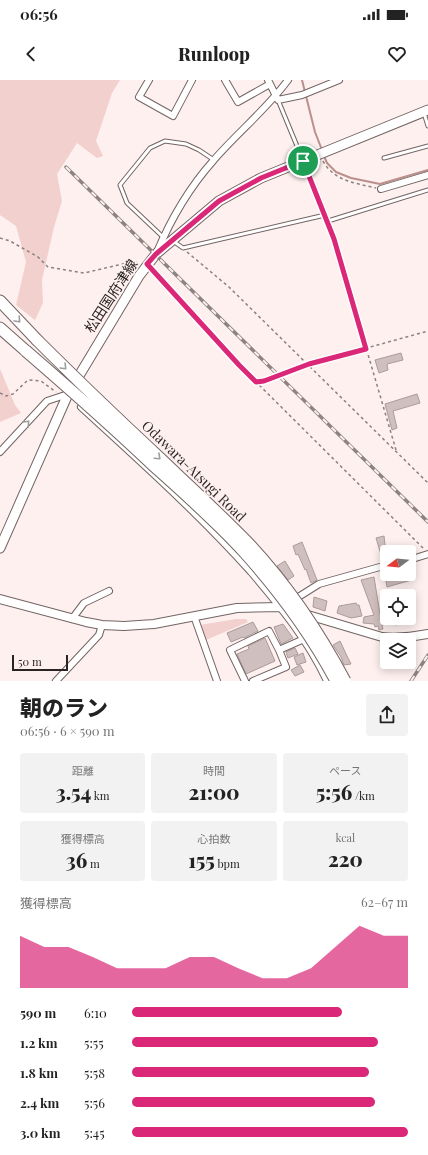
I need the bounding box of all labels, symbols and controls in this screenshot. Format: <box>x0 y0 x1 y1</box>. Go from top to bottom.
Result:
text: 06:56 <box>20 4 58 24</box>
text: Runloop <box>178 42 250 66</box>
icon: back <box>20 43 42 65</box>
icon: heart <box>386 43 408 65</box>
pin <box>286 144 320 178</box>
icon: arrive <box>292 150 314 172</box>
street label: 松田国府津線 <box>80 255 141 336</box>
one-way arrow <box>13 315 21 323</box>
one-way arrow <box>59 362 67 370</box>
street label: Odawara-Atsugi Road <box>138 416 251 525</box>
one-way arrow <box>22 421 29 428</box>
one-way arrow <box>153 452 161 460</box>
north arrow <box>380 545 416 581</box>
map controls <box>380 545 416 669</box>
button: locate <box>380 589 416 625</box>
button: layers <box>380 633 416 669</box>
scale bar <box>12 653 68 672</box>
text: 50 m <box>18 654 42 669</box>
text: 朝のラン <box>20 692 108 722</box>
button: share <box>366 694 408 736</box>
text: 06:56 · 6 × 590 m <box>20 722 114 739</box>
text: 距離 <box>72 763 94 778</box>
text: 時間 <box>203 763 225 778</box>
text: ペース <box>329 763 362 778</box>
text: 3.54 <box>56 778 91 805</box>
text: 21:00 <box>189 778 239 805</box>
text: 5:56 <box>316 778 352 805</box>
text: km <box>91 788 109 803</box>
text: /km <box>352 788 375 803</box>
text: kcal <box>335 830 355 845</box>
text: 獲得標高 <box>61 831 105 846</box>
text: 心拍数 <box>197 831 230 846</box>
text: 220 <box>328 845 363 872</box>
text: 36 <box>66 846 87 873</box>
text: 155 <box>188 846 215 873</box>
text: m <box>87 856 100 871</box>
text: bpm <box>215 856 240 871</box>
text: 62–67 m <box>361 893 408 910</box>
text: 獲得標高 <box>20 894 72 911</box>
text: 590 m <box>20 1004 56 1021</box>
text: 6:10 <box>84 1004 107 1021</box>
text: 1.2 km <box>20 1034 57 1051</box>
text: 5:55 <box>84 1034 104 1051</box>
text: 1.8 km <box>20 1064 58 1081</box>
text: 5:58 <box>84 1064 105 1081</box>
text: 2.4 km <box>20 1094 59 1111</box>
text: 5:56 <box>84 1094 105 1111</box>
text: 3.0 km <box>20 1124 60 1141</box>
text: 5:45 <box>84 1124 105 1141</box>

